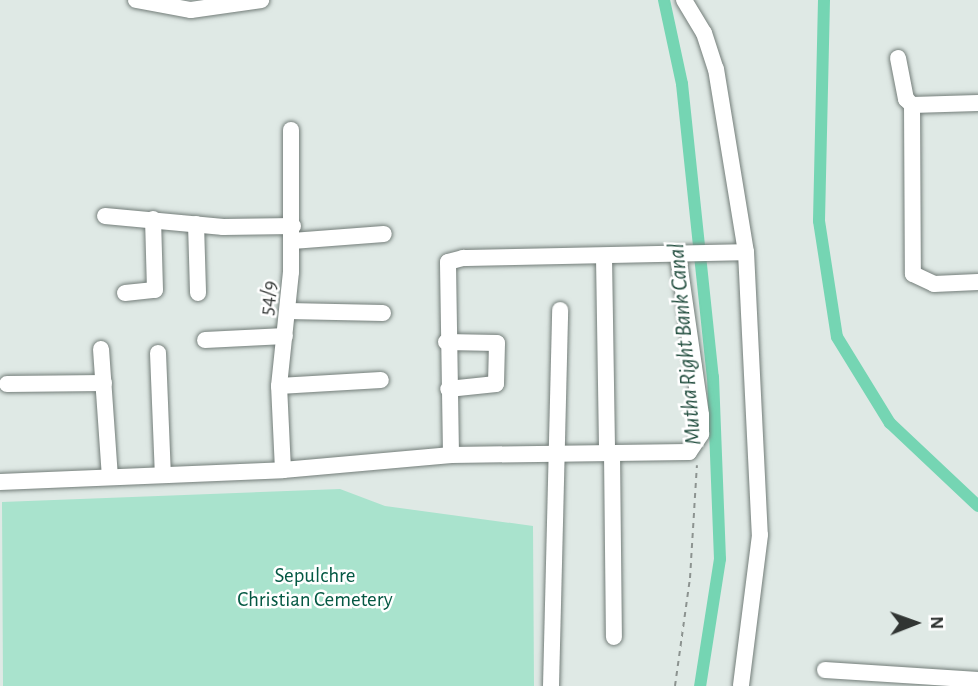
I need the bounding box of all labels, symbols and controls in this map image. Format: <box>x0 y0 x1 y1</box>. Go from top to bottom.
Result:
water label: Mutha Right Bank Canal <box>663 242 709 446</box>
street label: 54/9 <box>254 279 282 317</box>
park label: Sepulchre Christian Cemetery <box>237 563 393 613</box>
north arrow <box>880 588 950 658</box>
text: N <box>927 616 946 629</box>

